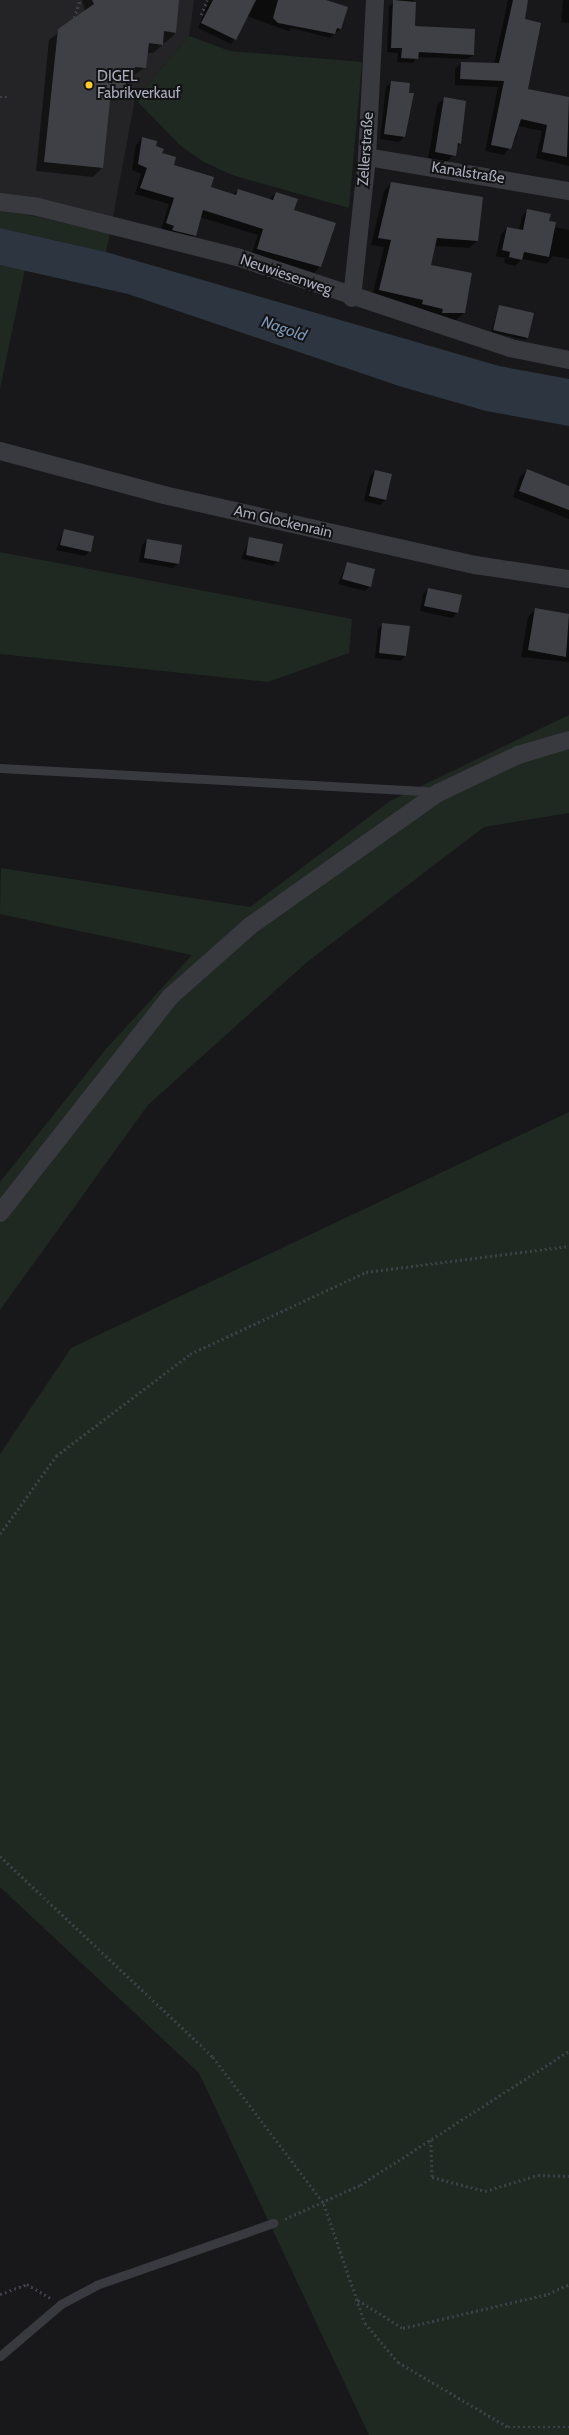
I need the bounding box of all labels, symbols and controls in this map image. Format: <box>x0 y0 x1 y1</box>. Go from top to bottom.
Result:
place label: DIGEL Fabrikverkauf <box>97 67 180 102</box>
marker: DIGEL Fabrikverkauf <box>84 80 94 90</box>
street label: Zellerstraße <box>354 111 378 187</box>
street label: Kanalstraße <box>430 158 506 188</box>
street label: Neuwiesenweg <box>238 251 334 299</box>
water label: Nagold <box>259 312 309 346</box>
street label: Am Glockenrain <box>232 502 334 542</box>

